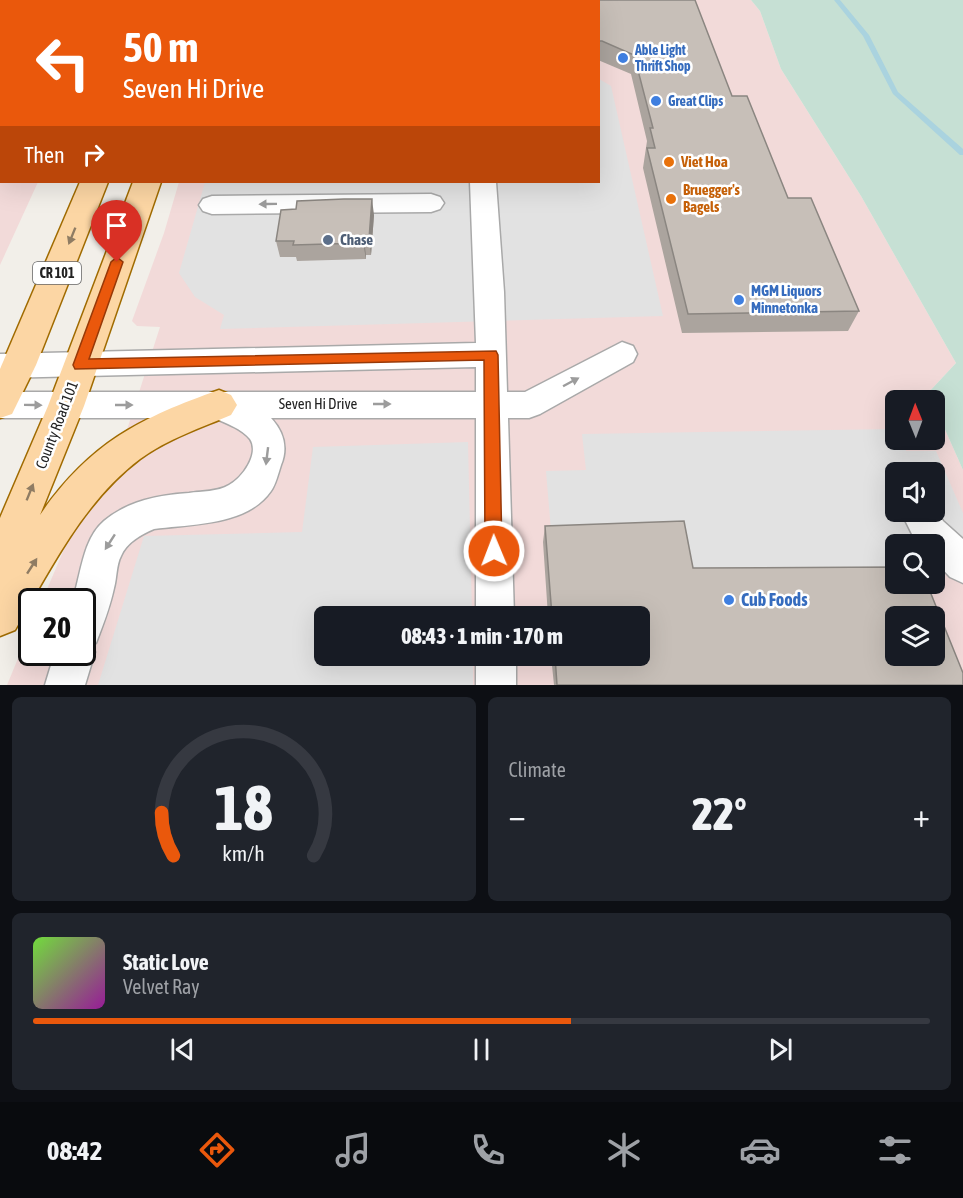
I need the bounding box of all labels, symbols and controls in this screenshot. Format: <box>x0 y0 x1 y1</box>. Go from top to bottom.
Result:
text: 50 m <box>123 23 198 71</box>
icon: left <box>24 24 102 102</box>
place label: Able Light Thrift Shop <box>634 42 691 74</box>
marker: Able Light Thrift Shop <box>616 51 630 65</box>
text: Seven Hi Drive <box>123 73 264 104</box>
place label: Great Clips <box>668 93 723 109</box>
marker: Great Clips <box>649 94 663 108</box>
icon: right <box>77 138 110 171</box>
text: Then <box>24 142 65 168</box>
place label: Viet Hoa <box>680 153 728 170</box>
marker: Viet Hoa <box>662 155 676 169</box>
place label: Bruegger's Bagels <box>683 181 741 215</box>
marker: Bruegger's Bagels <box>664 192 678 206</box>
one-way arrow <box>258 199 277 209</box>
pin <box>91 200 142 262</box>
icon: arrive <box>100 209 133 242</box>
one-way arrow <box>67 227 77 245</box>
place label: Chase <box>340 231 373 248</box>
marker: Chase <box>321 233 335 247</box>
road number: CR 101 <box>33 262 81 284</box>
place label: MGM Liquors Minnetonka <box>751 282 822 316</box>
marker: MGM Liquors Minnetonka <box>732 293 746 307</box>
one-way arrow <box>563 377 580 387</box>
street label: County Road 101 <box>32 378 81 471</box>
north arrow <box>885 390 945 450</box>
map controls <box>885 390 945 666</box>
street label: Seven Hi Drive <box>279 395 357 412</box>
one-way arrow <box>373 399 392 409</box>
one-way arrow <box>115 400 134 410</box>
one-way arrow <box>23 401 42 410</box>
one-way arrow <box>263 447 272 466</box>
button: sound <box>885 462 945 522</box>
one-way arrow <box>26 483 35 501</box>
position arrow <box>462 519 526 583</box>
one-way arrow <box>104 533 115 550</box>
button: search <box>885 534 945 594</box>
one-way arrow <box>26 558 37 574</box>
speed limit sign: 20 <box>18 588 96 666</box>
place label: Cub Foods <box>741 589 808 610</box>
marker: Cub Foods <box>722 593 736 607</box>
button: layers <box>885 606 945 666</box>
text: 08:43 · 1 min · 170 m <box>401 623 563 649</box>
text: Climate <box>509 758 566 781</box>
text: 18 <box>214 772 273 843</box>
text: 22° <box>692 788 747 840</box>
text: − <box>509 796 526 834</box>
text: + <box>913 796 930 834</box>
text: km/h <box>222 841 265 866</box>
text: Static Love <box>123 949 209 975</box>
text: Velvet Ray <box>123 975 200 998</box>
icon: previous <box>166 1033 199 1066</box>
icon: pause <box>465 1033 498 1066</box>
icon: next <box>764 1033 797 1066</box>
icon: directions <box>196 1129 238 1171</box>
icon: music <box>332 1129 374 1171</box>
icon: phone <box>467 1129 509 1171</box>
icon: climate <box>603 1129 645 1171</box>
icon: car <box>739 1129 781 1171</box>
icon: filters <box>874 1129 916 1171</box>
text: 08:42 <box>47 1135 102 1166</box>

